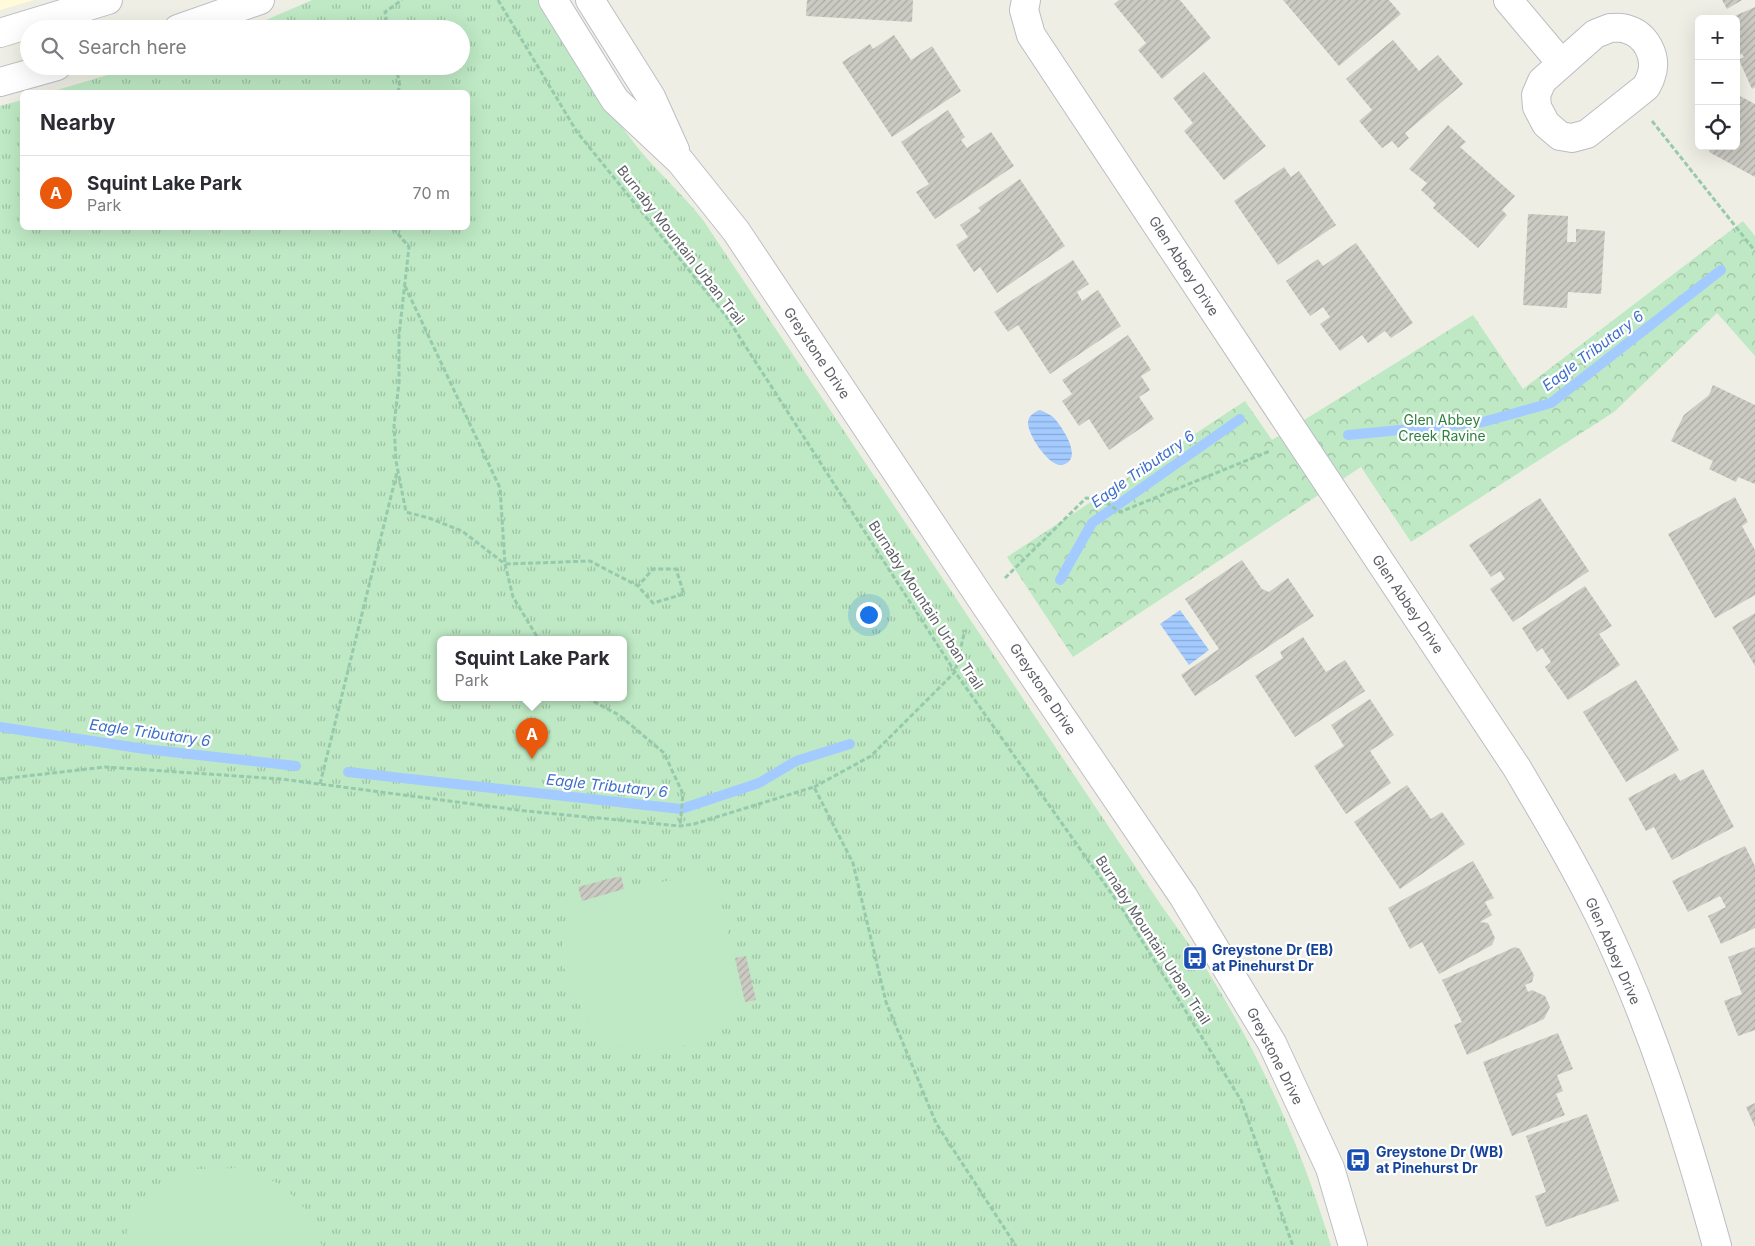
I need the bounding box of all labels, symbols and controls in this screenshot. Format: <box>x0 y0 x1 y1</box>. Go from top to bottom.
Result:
map controls <box>1695 15 1740 150</box>
button: + <box>1695 15 1740 60</box>
search box <box>20 20 470 75</box>
icon: search <box>38 34 66 62</box>
text: Search here <box>78 36 187 59</box>
button: − <box>1695 60 1740 105</box>
button: locate <box>1695 105 1740 150</box>
text: Nearby <box>40 110 115 135</box>
street label: Burnaby Mountain Urban Trail <box>614 162 749 328</box>
text: Squint Lake Park <box>87 172 242 195</box>
text: A <box>50 183 62 203</box>
text: 70 m <box>413 183 450 203</box>
text: Park <box>87 195 121 215</box>
street label: Glen Abbey Drive <box>1146 213 1223 319</box>
street label: Greystone Drive <box>781 304 854 402</box>
water label: Eagle Tributary 6 <box>1538 306 1647 395</box>
park label: Glen Abbey Creek Ravine <box>1398 411 1486 444</box>
water label: Eagle Tributary 6 <box>1087 426 1198 511</box>
street label: Burnaby Mountain Urban Trail <box>865 517 987 692</box>
street label: Glen Abbey Drive <box>1369 551 1448 656</box>
your location <box>856 602 882 628</box>
popup <box>437 636 627 701</box>
street label: Greystone Drive <box>1007 640 1080 738</box>
text: Squint Lake Park <box>454 647 610 670</box>
text: Park <box>454 670 489 690</box>
water label: Eagle Tributary 6 <box>88 715 212 750</box>
pin: A <box>516 718 548 759</box>
water label: Eagle Tributary 6 <box>545 770 669 801</box>
street label: Burnaby Mountain Urban Trail <box>1092 852 1214 1027</box>
street label: Glen Abbey Drive <box>1582 895 1645 1007</box>
place label: Greystone Dr (EB) at Pinehurst Dr <box>1212 941 1334 974</box>
bus stop icon: Greystone Dr (EB) at Pinehurst Dr <box>1182 945 1208 971</box>
street label: Greystone Drive <box>1244 1004 1307 1107</box>
place label: Greystone Dr (WB) at Pinehurst Dr <box>1376 1143 1504 1176</box>
bus stop icon: Greystone Dr (WB) at Pinehurst Dr <box>1345 1147 1371 1173</box>

